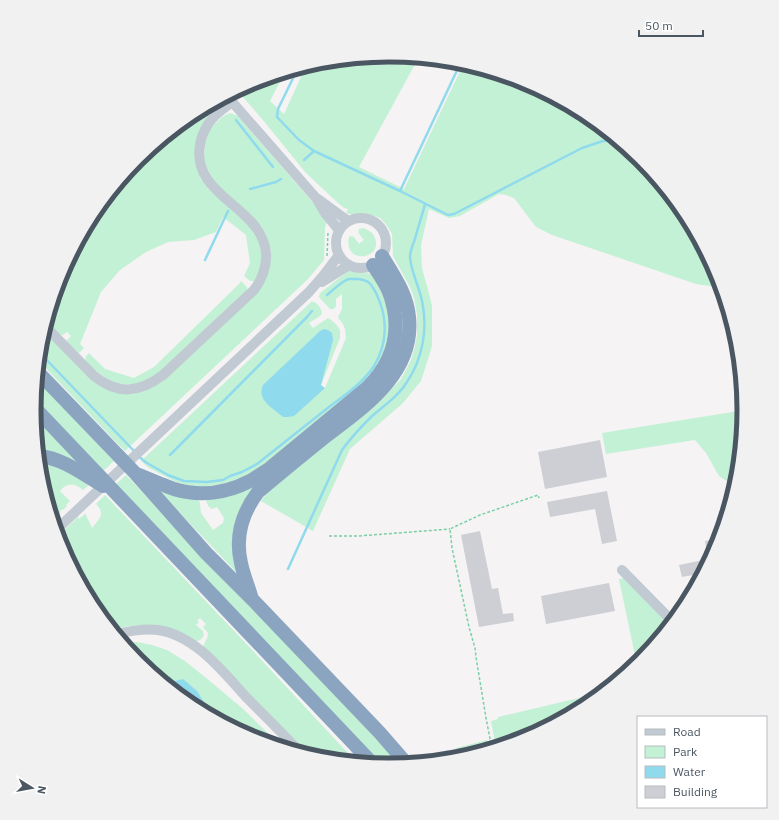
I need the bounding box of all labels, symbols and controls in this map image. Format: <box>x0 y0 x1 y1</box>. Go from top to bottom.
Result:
scale bar <box>639 12 703 38</box>
text: 50 m <box>645 18 673 33</box>
legend <box>637 716 767 808</box>
text: Road <box>673 724 701 739</box>
text: Park <box>673 744 698 759</box>
text: Water <box>673 764 706 779</box>
north arrow <box>12 768 52 808</box>
text: Building <box>673 784 718 799</box>
text: N <box>34 785 49 795</box>

